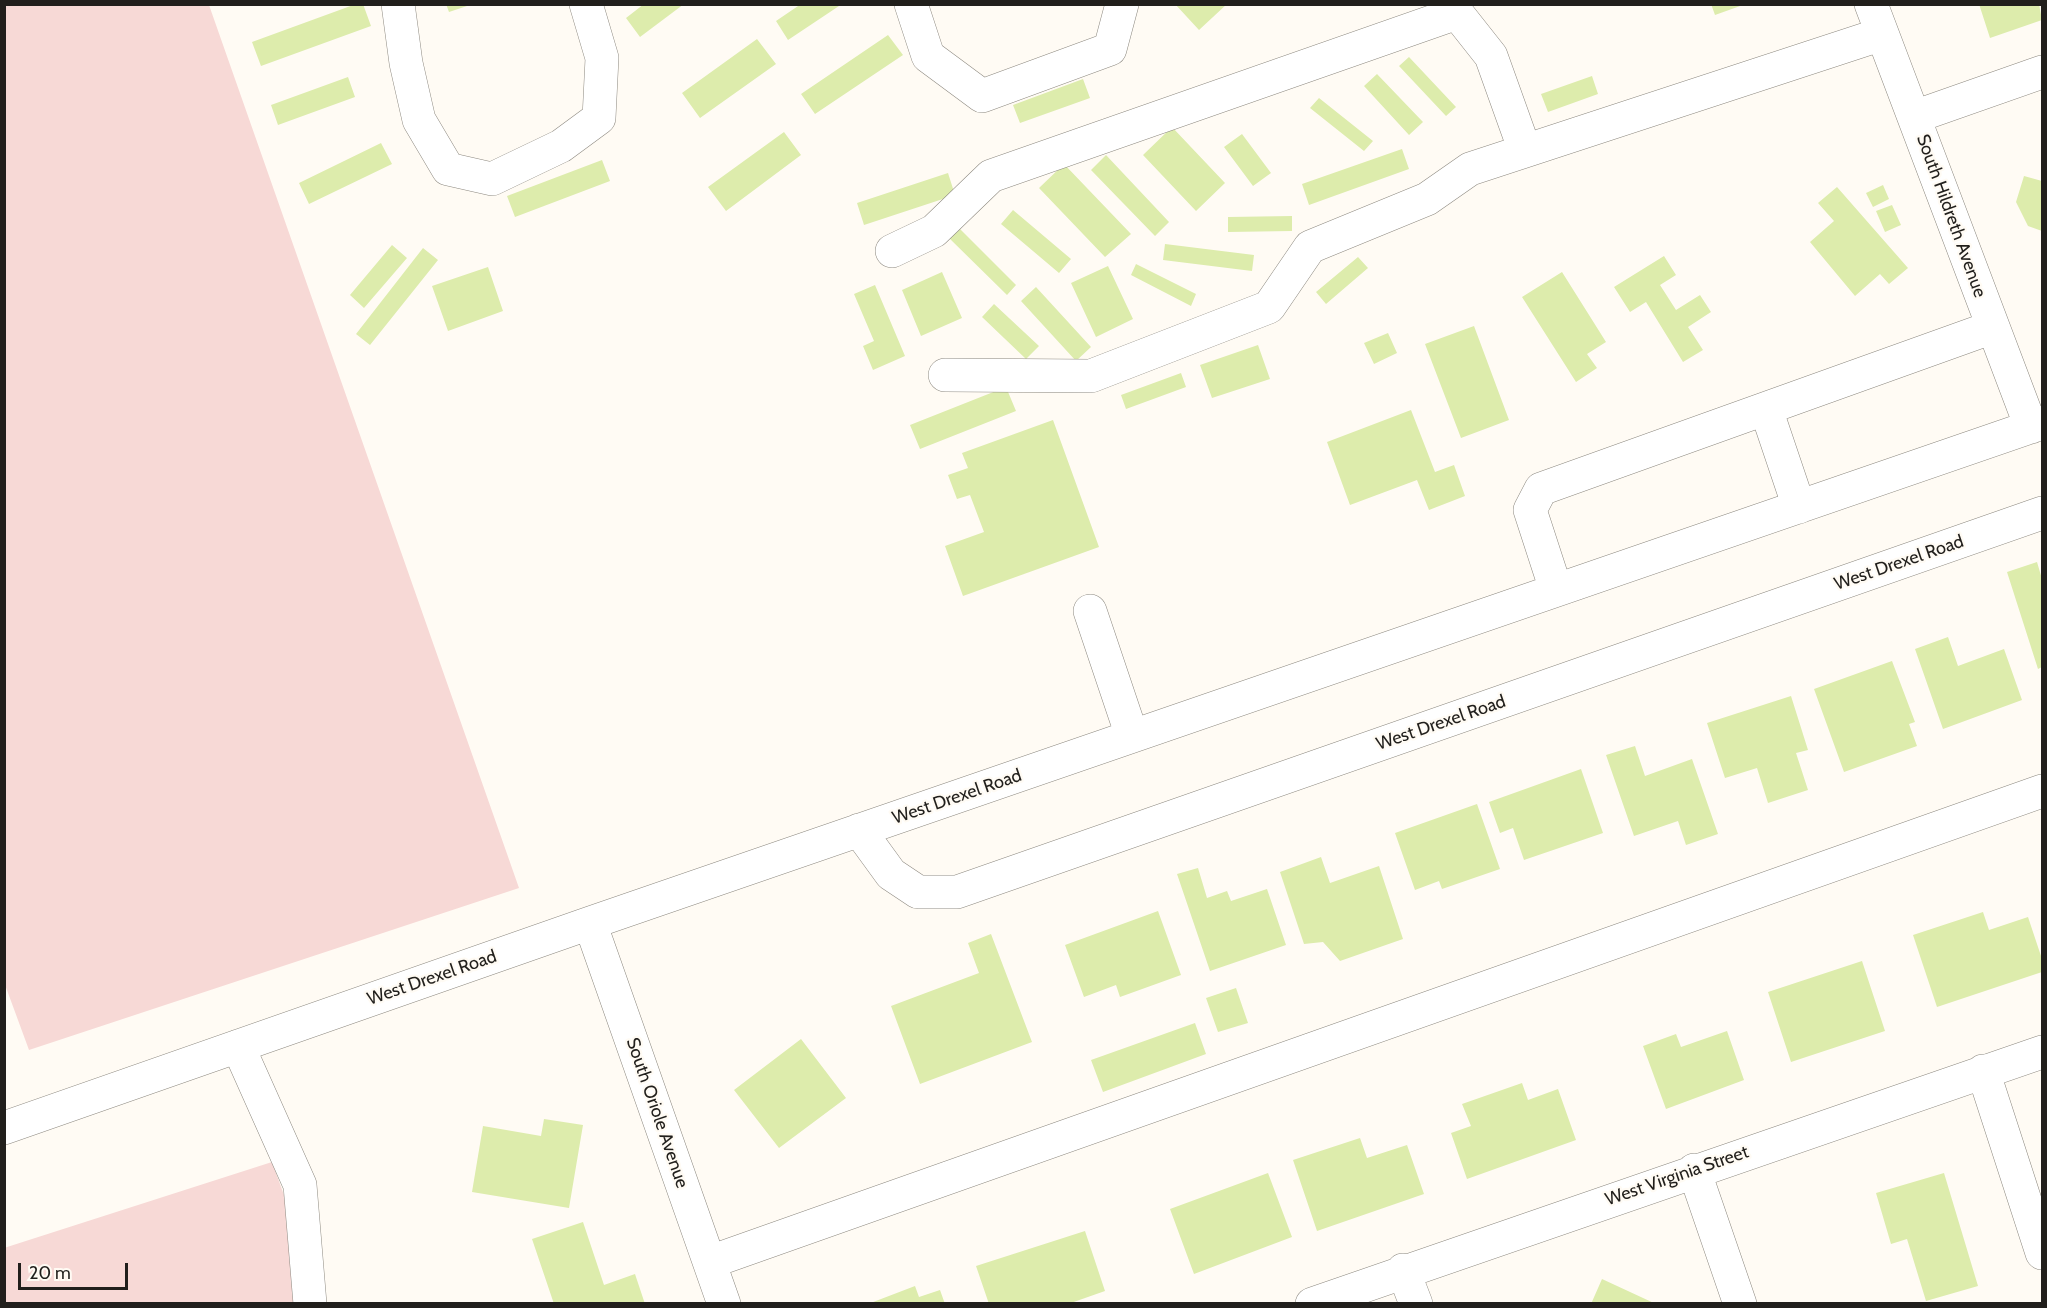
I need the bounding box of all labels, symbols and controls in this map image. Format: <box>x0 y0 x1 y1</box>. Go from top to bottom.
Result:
street label: South Hildreth Avenue <box>1911 132 1991 300</box>
street label: West Drexel Road <box>1831 531 1967 595</box>
street label: West Drexel Road <box>1373 691 1509 755</box>
street label: West Drexel Road <box>889 765 1025 829</box>
street label: West Drexel Road <box>364 946 500 1010</box>
street label: South Oriole Avenue <box>621 1035 693 1191</box>
street label: West Virginia Street <box>1602 1141 1752 1211</box>
scale bar <box>21 1251 130 1289</box>
text: 20 m <box>29 1262 71 1284</box>

